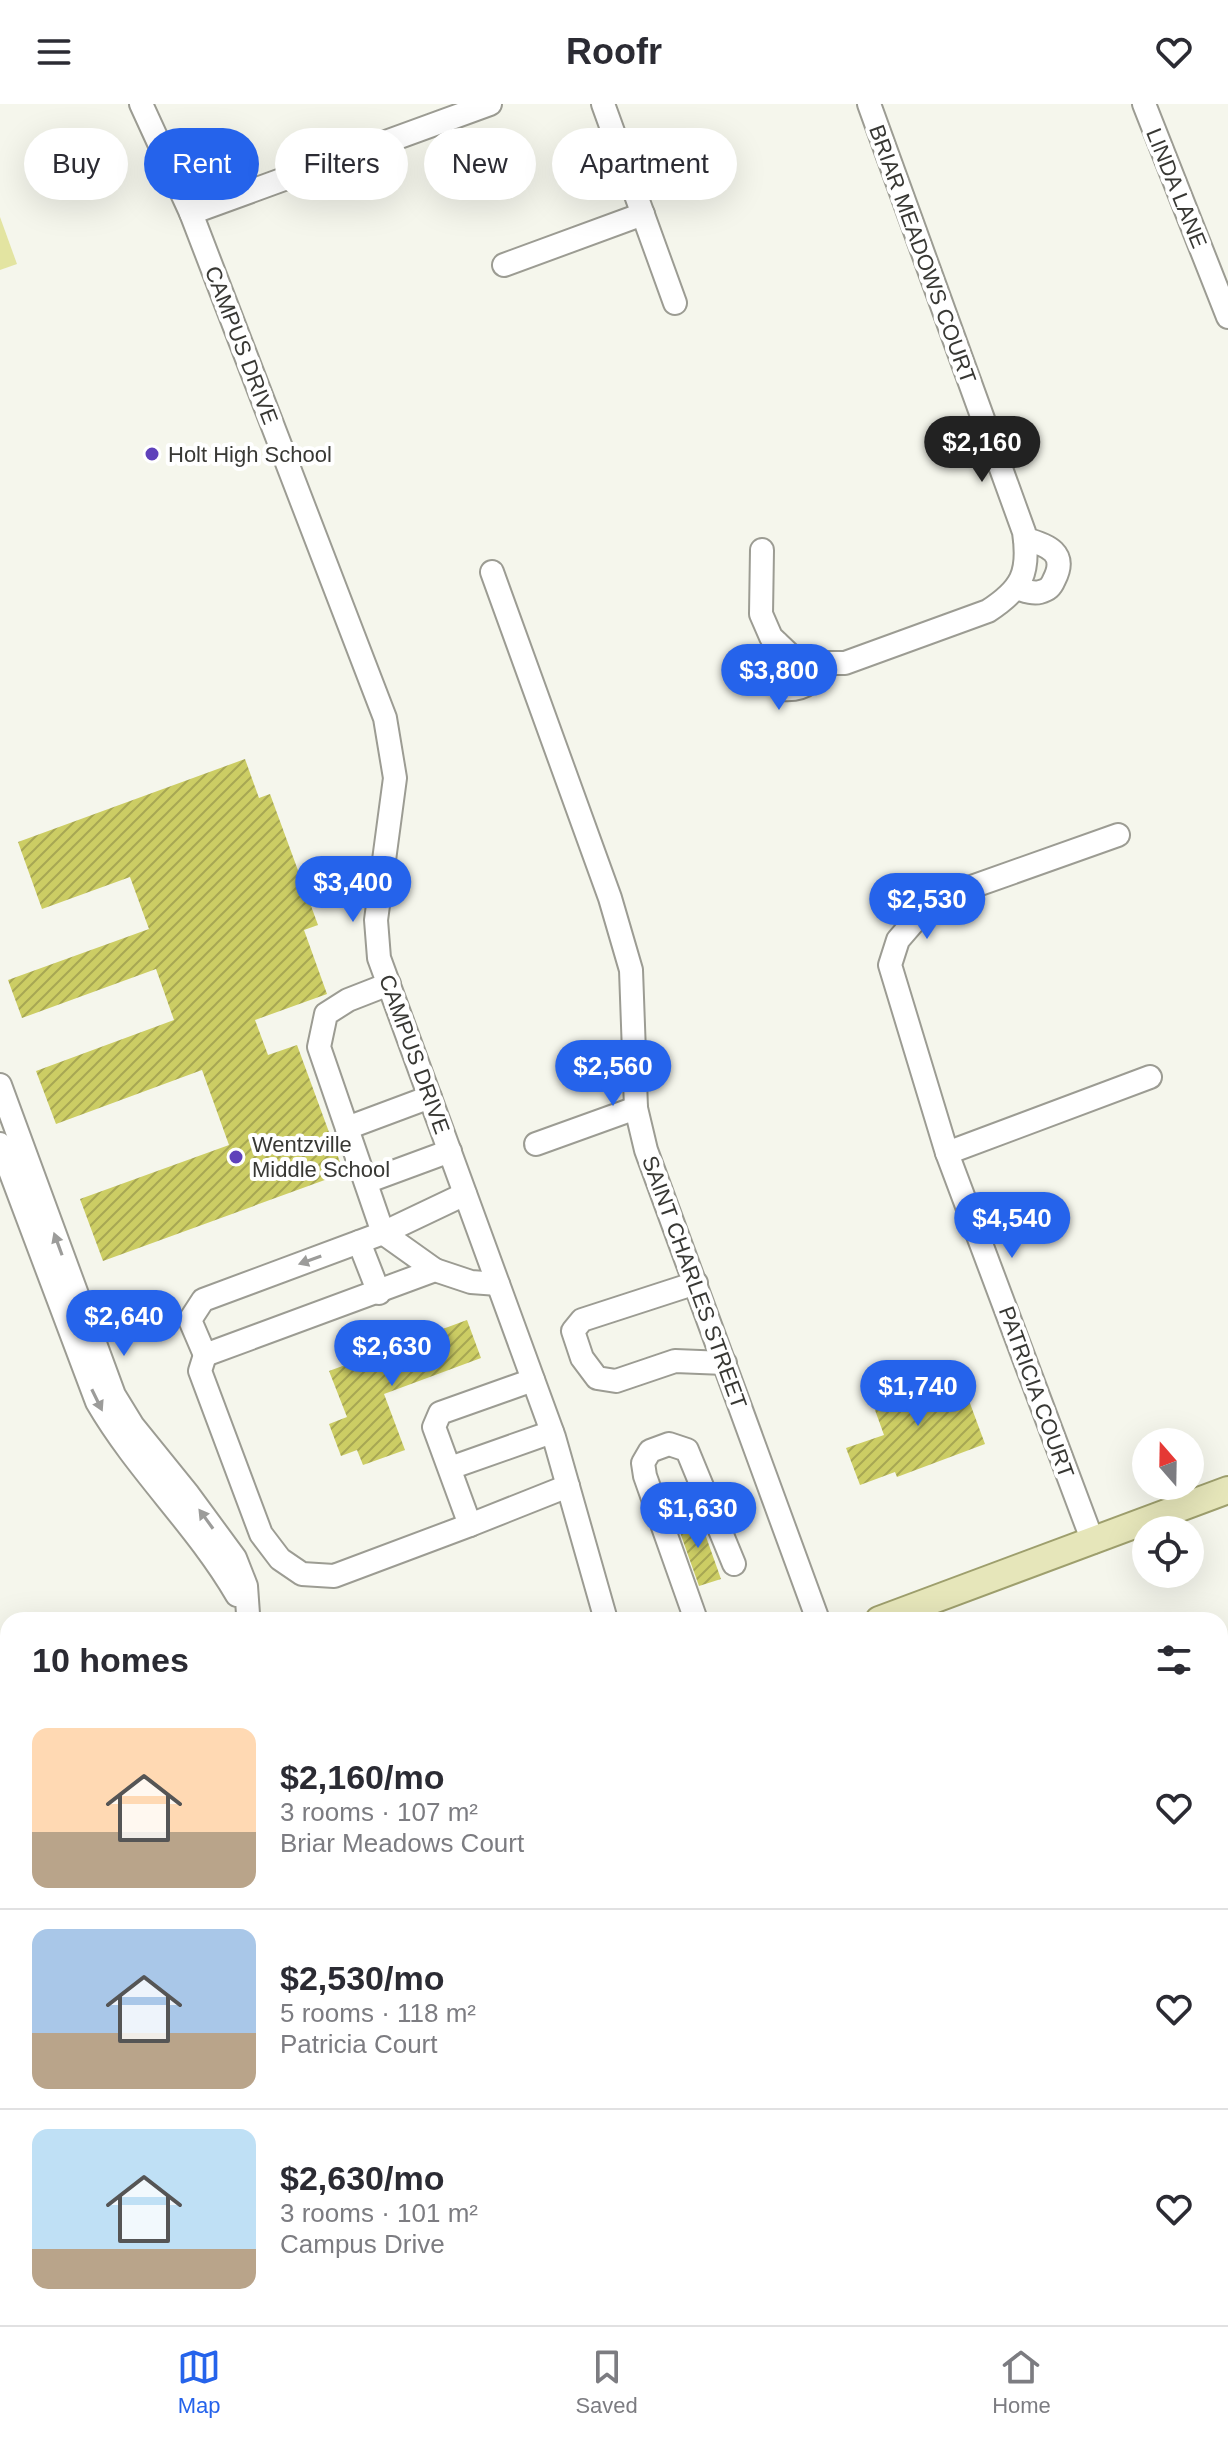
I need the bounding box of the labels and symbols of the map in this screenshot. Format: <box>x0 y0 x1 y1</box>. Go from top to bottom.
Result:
street label: BRIAR MEADOWS COURT <box>864 121 981 387</box>
street label: LINDA LANE <box>1141 125 1212 252</box>
street label: CAMPUS DRIVE <box>200 263 283 428</box>
pin: $2,160 <box>917 416 1047 484</box>
place label: Holt High School <box>168 442 332 467</box>
marker: Holt High School <box>143 445 161 463</box>
pin: $3,800 <box>714 644 844 712</box>
pin: $3,400 <box>288 856 418 924</box>
pin: $2,530 <box>862 873 992 941</box>
street label: CAMPUS DRIVE <box>374 971 455 1137</box>
pin: $2,560 <box>548 1040 678 1108</box>
place label: Wentzville Middle School <box>252 1132 390 1182</box>
marker: Wentzville Middle School <box>227 1148 245 1166</box>
street label: SAINT CHARLES STREET <box>637 1152 752 1412</box>
pin: $4,540 <box>947 1192 1077 1260</box>
one-way arrow <box>51 1232 64 1256</box>
one-way arrow <box>298 1255 322 1267</box>
pin: $2,640 <box>59 1290 189 1358</box>
street label: PATRICIA COURT <box>994 1303 1079 1481</box>
pin: $2,630 <box>327 1320 457 1388</box>
pin: $1,740 <box>853 1360 983 1428</box>
one-way arrow <box>90 1388 104 1412</box>
north arrow <box>1132 1428 1204 1500</box>
pin: $1,630 <box>633 1482 763 1550</box>
one-way arrow <box>199 1509 215 1530</box>

